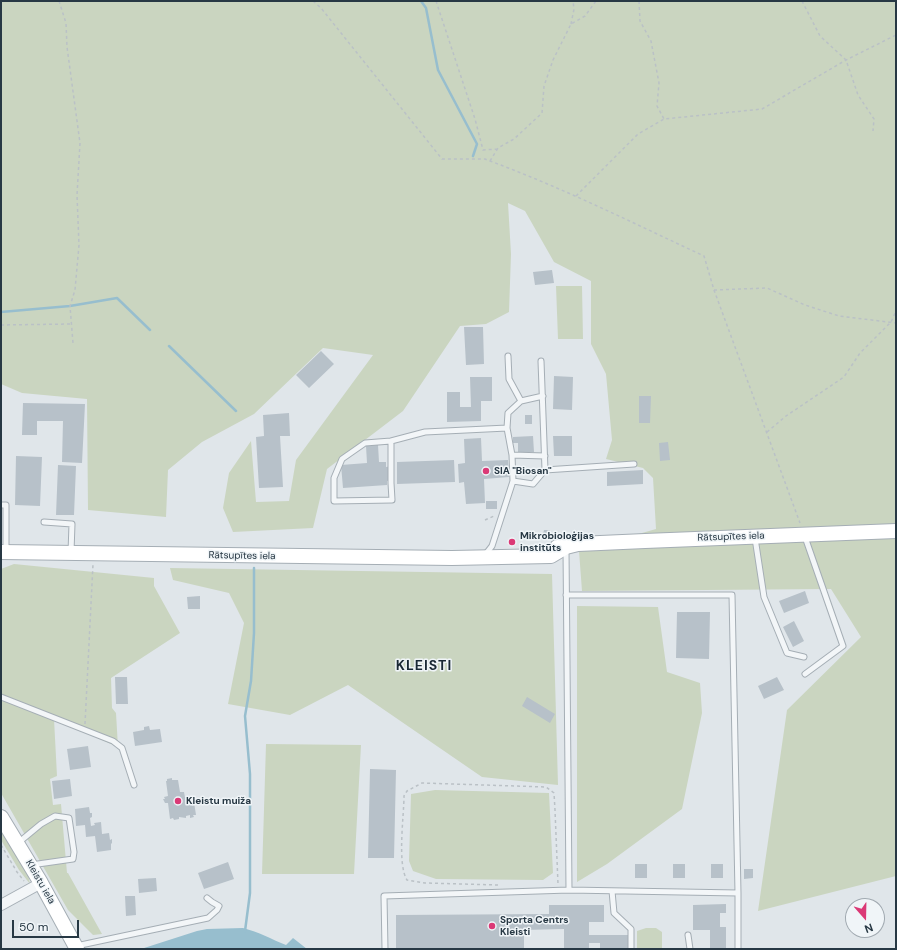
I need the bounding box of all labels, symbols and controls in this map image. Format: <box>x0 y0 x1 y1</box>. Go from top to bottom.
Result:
place label: SIA "Biosan" <box>494 465 552 477</box>
marker: SIA "Biosan" <box>481 466 491 476</box>
place label: Mikrobioloģijas institūts <box>520 530 594 554</box>
street label: Rātsupītes iela <box>697 530 765 544</box>
marker: Mikrobioloģijas institūts <box>507 537 517 547</box>
street label: Rātsupītes iela <box>208 549 276 563</box>
district label: KLEISTI <box>396 658 452 674</box>
place label: Kleistu muiža <box>186 795 251 807</box>
marker: Kleistu muiža <box>173 796 183 806</box>
street label: Kleistu iela <box>23 858 57 906</box>
north arrow <box>845 898 885 938</box>
scale bar <box>14 912 81 938</box>
place label: Sporta Centrs Kleisti <box>500 914 569 938</box>
text: 50 m <box>19 919 48 935</box>
text: N <box>863 920 875 936</box>
marker: Sporta Centrs Kleisti <box>487 921 497 931</box>

